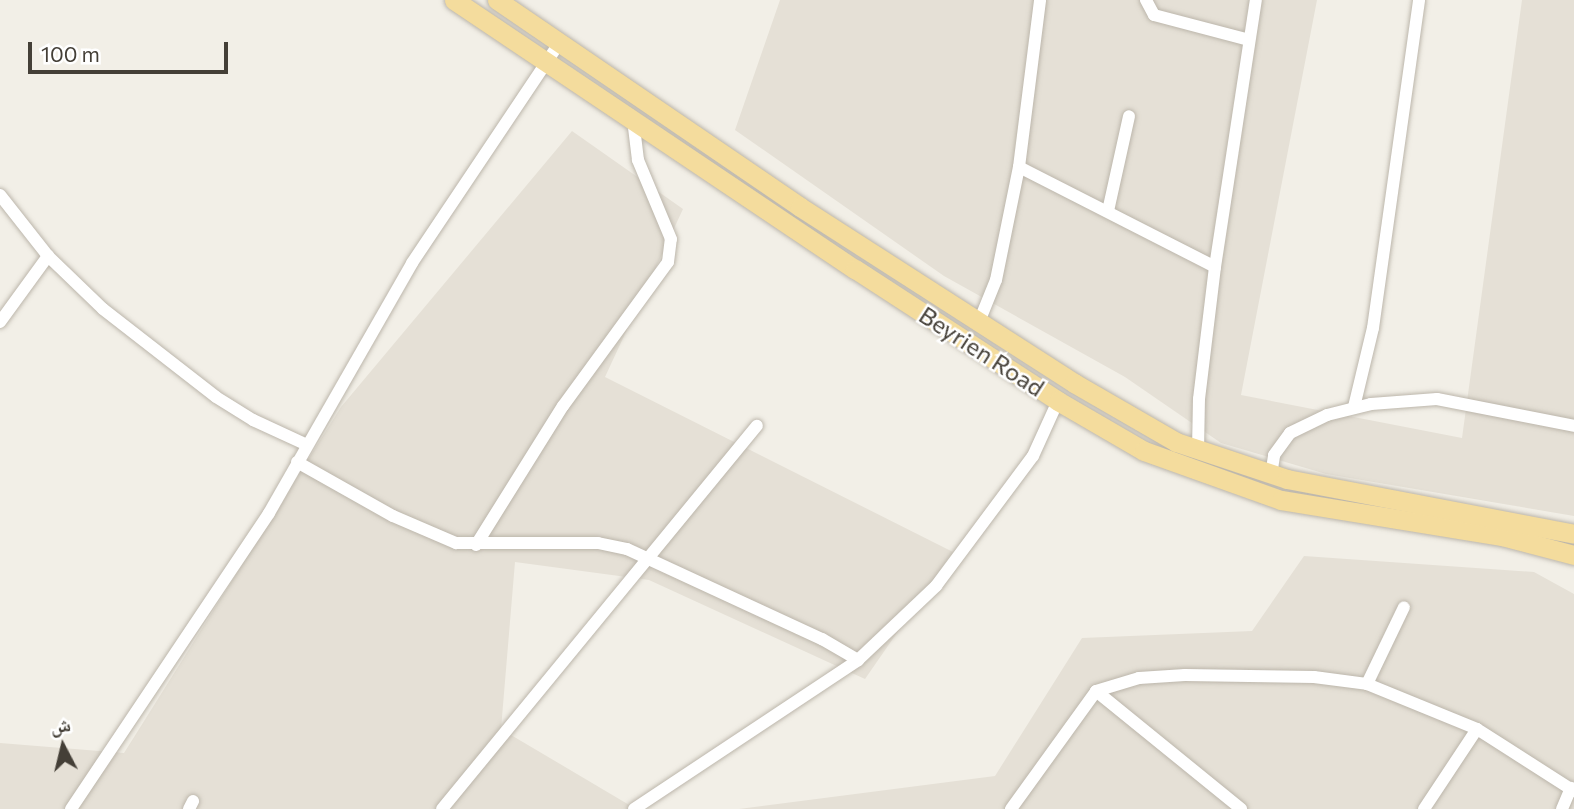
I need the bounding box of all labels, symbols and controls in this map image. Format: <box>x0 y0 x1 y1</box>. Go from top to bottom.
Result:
scale bar <box>32 28 231 72</box>
text: 100 m <box>41 41 100 66</box>
street label: Beyrien Road <box>914 300 1050 402</box>
north arrow <box>28 711 98 781</box>
text: ش <box>49 712 72 737</box>

